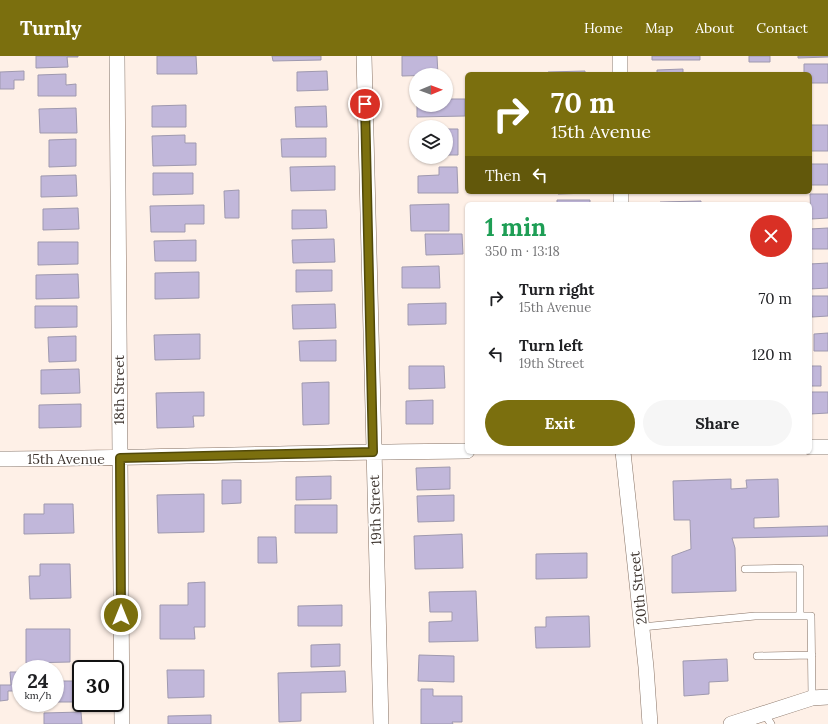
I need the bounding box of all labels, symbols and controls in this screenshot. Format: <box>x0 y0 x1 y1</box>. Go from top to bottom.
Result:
text: Turnly <box>20 16 82 40</box>
text: Home <box>584 19 623 37</box>
text: Map <box>645 19 673 37</box>
text: About <box>695 19 734 37</box>
text: Contact <box>756 19 808 37</box>
north arrow <box>409 68 453 112</box>
map controls <box>409 68 453 164</box>
text: 70 m <box>551 85 615 121</box>
pin <box>348 87 382 121</box>
icon: right <box>485 88 537 140</box>
icon: arrive <box>354 93 376 115</box>
button: layers <box>409 120 453 164</box>
text: 15th Avenue <box>551 120 651 143</box>
icon: left <box>529 164 551 186</box>
text: Then <box>485 166 521 185</box>
text: 1 min <box>485 212 546 243</box>
button: close <box>750 215 792 257</box>
text: 350 m · 13:18 <box>485 243 560 260</box>
text: Turn right <box>519 280 595 299</box>
icon: right <box>485 287 507 309</box>
text: 70 m <box>758 289 792 308</box>
text: 15th Avenue <box>519 299 591 316</box>
text: Turn left <box>519 336 583 355</box>
icon: left <box>485 343 507 365</box>
text: 120 m <box>752 345 792 364</box>
street label: 18th Street <box>110 354 128 425</box>
text: 19th Street <box>519 355 584 372</box>
button: Exit <box>485 400 635 446</box>
button: Share <box>643 400 792 446</box>
street label: 15th Avenue <box>27 450 105 468</box>
street label: 19th Street <box>365 474 385 545</box>
street label: 20th Street <box>625 550 651 625</box>
position arrow <box>100 594 142 636</box>
speed limit sign: 30 <box>72 660 124 712</box>
text: 24 <box>27 668 49 693</box>
text: km/h <box>24 689 52 702</box>

